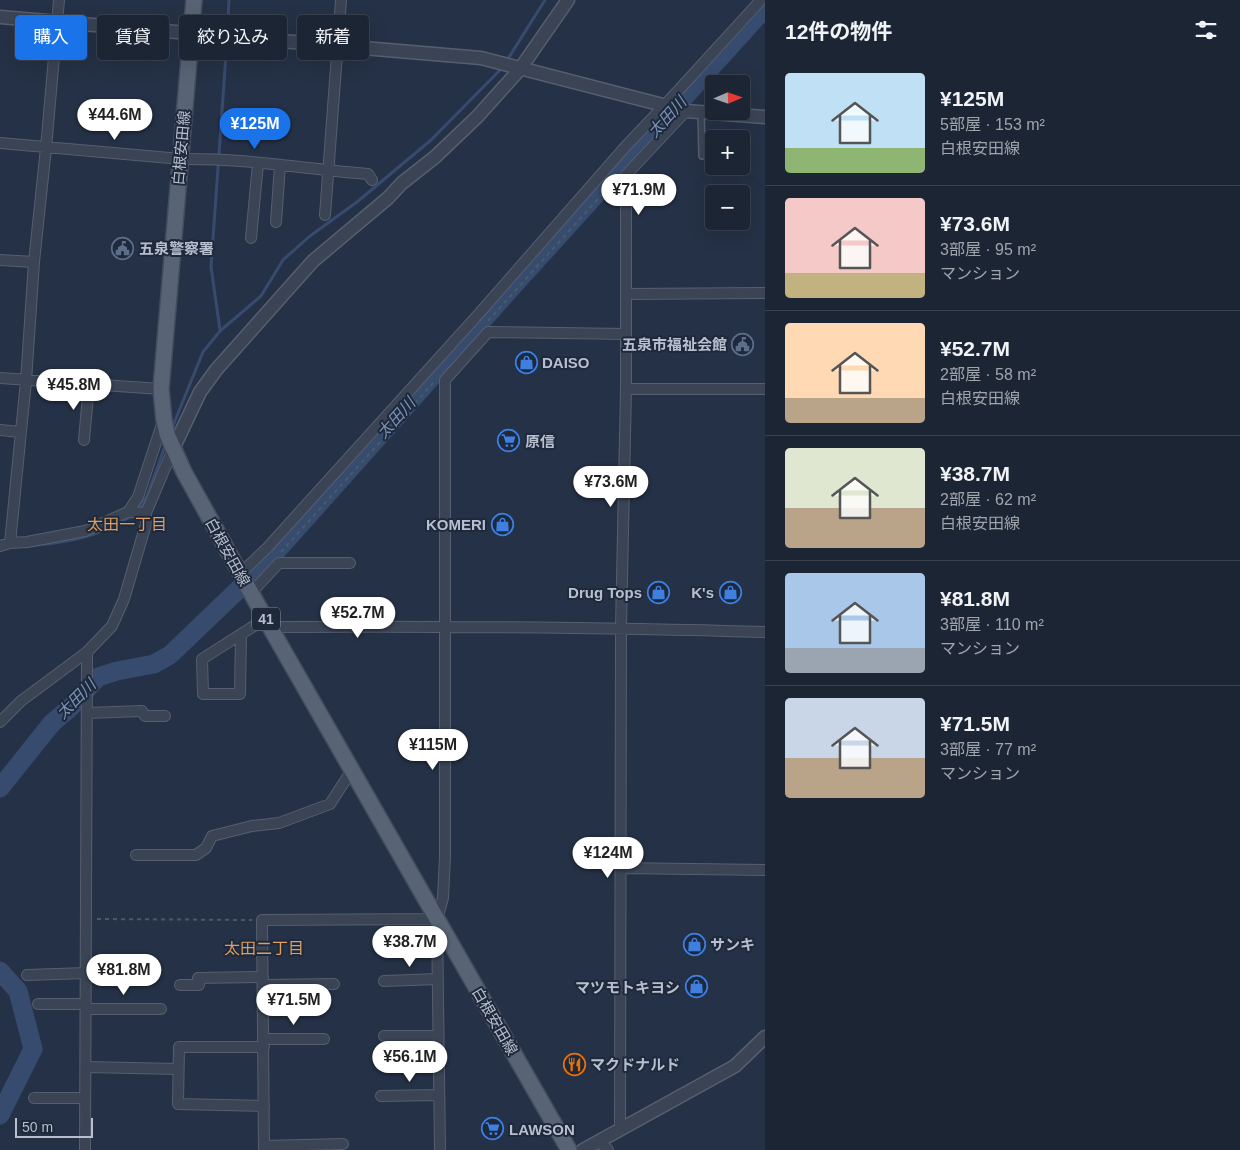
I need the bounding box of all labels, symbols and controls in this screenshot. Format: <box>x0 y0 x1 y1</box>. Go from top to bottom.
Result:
chip: 購入 <box>15 15 87 60</box>
chip: 賃貸 <box>97 15 169 60</box>
chip: 絞り込み <box>179 15 287 60</box>
chip: 新着 <box>297 15 369 60</box>
icon: filters <box>1192 16 1220 44</box>
text: 12件の物件 <box>785 20 892 43</box>
north arrow <box>705 75 750 120</box>
map controls <box>705 75 750 230</box>
text: ¥125M <box>940 87 1004 110</box>
water label: 太田川 <box>645 92 691 141</box>
icon: home <box>825 93 885 153</box>
pin: ¥44.6M <box>74 98 156 141</box>
text: ¥44.6M <box>88 106 142 123</box>
pin: ¥125M <box>220 108 290 150</box>
street label: 白根安田線 <box>169 110 193 186</box>
text: ¥125M <box>231 115 279 132</box>
text: 5部屋 · 153 m² <box>940 116 1045 133</box>
button: + <box>705 130 750 175</box>
text: 白根安田線 <box>940 140 1020 157</box>
pin: ¥71.9M <box>598 174 680 216</box>
text: ¥71.9M <box>612 181 666 198</box>
button: − <box>705 185 750 230</box>
text: ¥73.6M <box>940 212 1010 235</box>
icon: home <box>825 218 885 278</box>
public building icon: 五泉警察署 <box>111 236 135 260</box>
place label: 五泉警察署 <box>139 240 214 257</box>
text: 3部屋 · 95 m² <box>940 241 1036 258</box>
text: マンション <box>940 265 1020 282</box>
public building icon: 五泉市福祉会館 <box>731 332 755 356</box>
place label: 五泉市福祉会館 <box>622 336 727 353</box>
text: ¥52.7M <box>940 337 1010 360</box>
icon: home <box>825 343 885 403</box>
shop icon: DAISO <box>514 350 538 374</box>
place label: DAISO <box>542 354 590 371</box>
text: 2部屋 · 58 m² <box>940 366 1036 383</box>
pin: ¥45.8M <box>33 368 115 411</box>
text: ¥45.8M <box>47 376 101 393</box>
text: 白根安田線 <box>940 390 1020 407</box>
water label: 太田川 <box>374 393 420 442</box>
supermarket icon: 原信 <box>497 429 521 453</box>
place label: 原信 <box>525 433 555 450</box>
text: ¥38.7M <box>940 462 1010 485</box>
pin: ¥73.6M <box>570 466 652 508</box>
icon: home <box>825 468 885 528</box>
text: ¥73.6M <box>584 473 638 490</box>
text: 2部屋 · 62 m² <box>940 491 1036 508</box>
shop icon: KOMERI <box>490 512 514 536</box>
street label: 白根安田線 <box>202 515 254 589</box>
text: 白根安田線 <box>940 515 1020 532</box>
district label: 太田一丁目 <box>87 516 167 533</box>
place label: KOMERI <box>426 516 486 533</box>
shop icon: Drug Tops <box>646 580 670 604</box>
shop icon: K's <box>718 580 742 604</box>
place label: Drug Tops <box>568 584 642 601</box>
place label: K's <box>691 584 714 601</box>
text: ¥81.8M <box>940 587 1010 610</box>
icon: home <box>825 593 885 653</box>
pin: ¥52.7M <box>317 596 399 639</box>
text: ¥52.7M <box>331 604 385 621</box>
road number: 41 <box>252 608 280 630</box>
text: 3部屋 · 110 m² <box>940 616 1044 633</box>
text: マンション <box>940 640 1020 657</box>
water label: 太田川 <box>53 675 100 722</box>
text: ¥71.5M <box>940 712 1010 735</box>
icon: home <box>825 718 885 778</box>
pin: ¥115M <box>398 728 468 771</box>
text: ¥115M <box>409 736 457 753</box>
text: 3部屋 · 77 m² <box>940 741 1036 758</box>
text: マンション <box>940 765 1020 782</box>
pin: ¥124M <box>573 836 643 879</box>
text: ¥124M <box>584 844 632 861</box>
pin: ¥38.7M <box>369 926 451 968</box>
shop icon: サンキ <box>682 932 706 956</box>
text: ¥38.7M <box>383 933 437 950</box>
place label: サンキ <box>710 936 755 953</box>
district label: 太田二丁目 <box>224 940 304 957</box>
pin: ¥81.8M <box>83 954 165 996</box>
text: ¥81.8M <box>97 961 151 978</box>
shop icon: マツモトキヨシ <box>684 975 708 999</box>
place label: マツモトキヨシ <box>575 979 680 996</box>
pin: ¥71.5M <box>253 984 335 1026</box>
street label: 白根安田線 <box>469 984 521 1058</box>
text: ¥71.5M <box>267 991 321 1008</box>
pin: ¥56.1M <box>369 1040 451 1083</box>
text: ¥56.1M <box>383 1048 437 1065</box>
restaurant icon: マクドナルド <box>562 1052 586 1076</box>
place label: マクドナルド <box>590 1056 680 1073</box>
scale bar <box>15 1115 92 1138</box>
supermarket icon: LAWSON <box>481 1117 505 1141</box>
text: 50 m <box>22 1119 53 1135</box>
place label: LAWSON <box>509 1121 575 1138</box>

